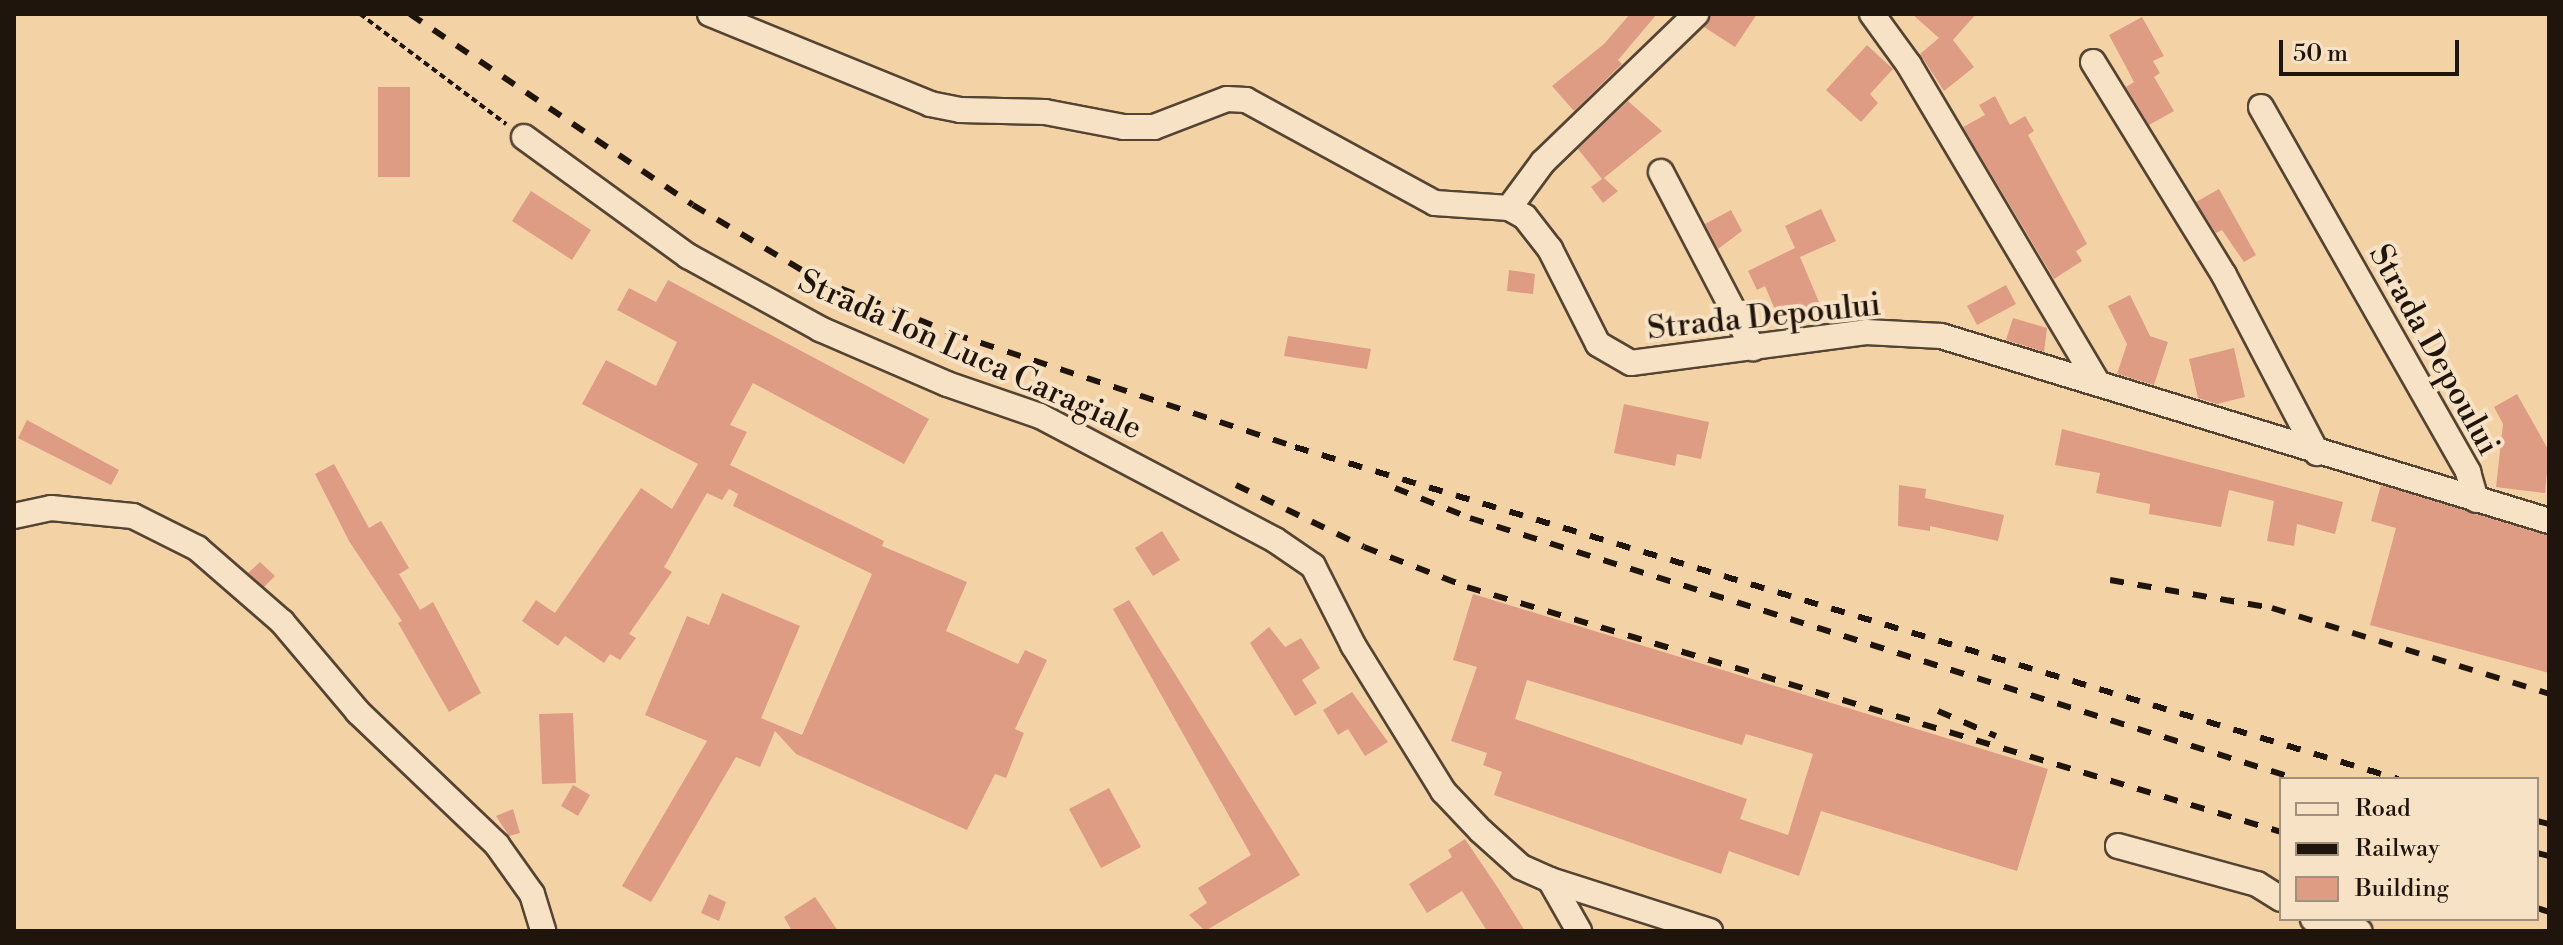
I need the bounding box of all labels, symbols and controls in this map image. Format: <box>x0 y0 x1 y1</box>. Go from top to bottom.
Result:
scale bar <box>2283 24 2463 74</box>
text: 50 m <box>2293 39 2348 69</box>
street label: Strada Depoului <box>2360 238 2508 462</box>
street label: Strada Ion Luca Caragiale <box>792 262 1148 448</box>
street label: Strada Depoului <box>1645 286 1883 348</box>
legend <box>2279 777 2539 921</box>
text: Road <box>2355 794 2411 824</box>
text: Railway <box>2355 834 2440 864</box>
text: Building <box>2355 874 2449 904</box>

